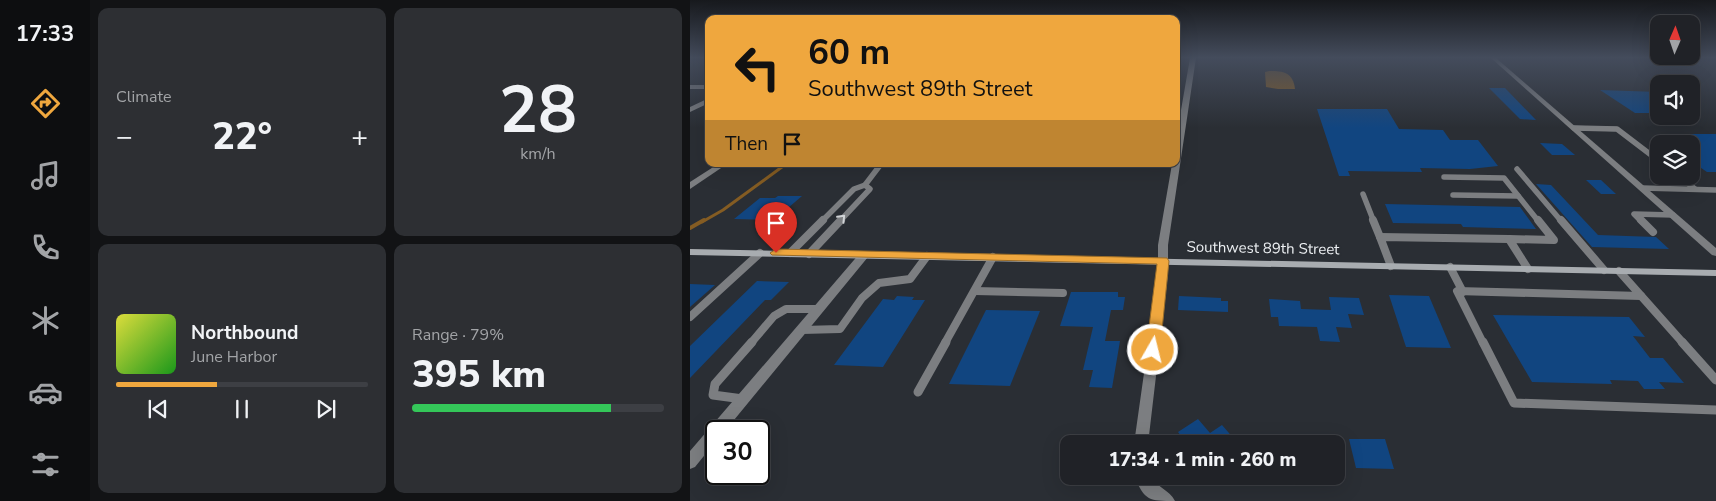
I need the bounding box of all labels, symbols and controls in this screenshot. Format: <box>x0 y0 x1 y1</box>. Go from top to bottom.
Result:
north arrow <box>1650 15 1700 65</box>
map controls <box>1650 15 1700 185</box>
text: 17:33 <box>16 19 74 49</box>
text: 60 m <box>808 29 890 76</box>
icon: left <box>725 35 790 100</box>
text: 28 <box>499 66 577 155</box>
text: Southwest 89th Street <box>808 74 1032 104</box>
button: sound <box>1650 75 1700 125</box>
icon: directions <box>28 86 63 121</box>
text: Climate <box>116 86 171 108</box>
text: 22° <box>212 111 272 162</box>
text: − <box>116 118 133 156</box>
text: + <box>351 118 368 156</box>
icon: arrive <box>778 130 806 158</box>
text: Then <box>725 131 768 157</box>
button: layers <box>1650 135 1700 185</box>
text: km/h <box>520 143 556 165</box>
icon: music <box>28 158 63 193</box>
pin <box>755 202 797 253</box>
icon: arrive <box>762 209 790 237</box>
one-way arrow <box>836 215 845 224</box>
icon: phone <box>28 230 63 265</box>
street label: Southwest 89th Street <box>1186 237 1340 259</box>
icon: climate <box>28 303 63 338</box>
text: Northbound <box>191 320 298 346</box>
position arrow <box>1126 323 1178 375</box>
text: Range · 79% <box>412 324 504 346</box>
text: June Harbor <box>191 346 277 368</box>
text: 395 km <box>412 349 546 400</box>
icon: car <box>28 375 63 410</box>
icon: previous <box>144 395 172 423</box>
icon: pause <box>228 395 256 423</box>
icon: next <box>312 395 340 423</box>
speed limit sign: 30 <box>705 420 770 485</box>
icon: filters <box>28 447 63 482</box>
text: 17:34 · 1 min · 260 m <box>1109 447 1296 473</box>

